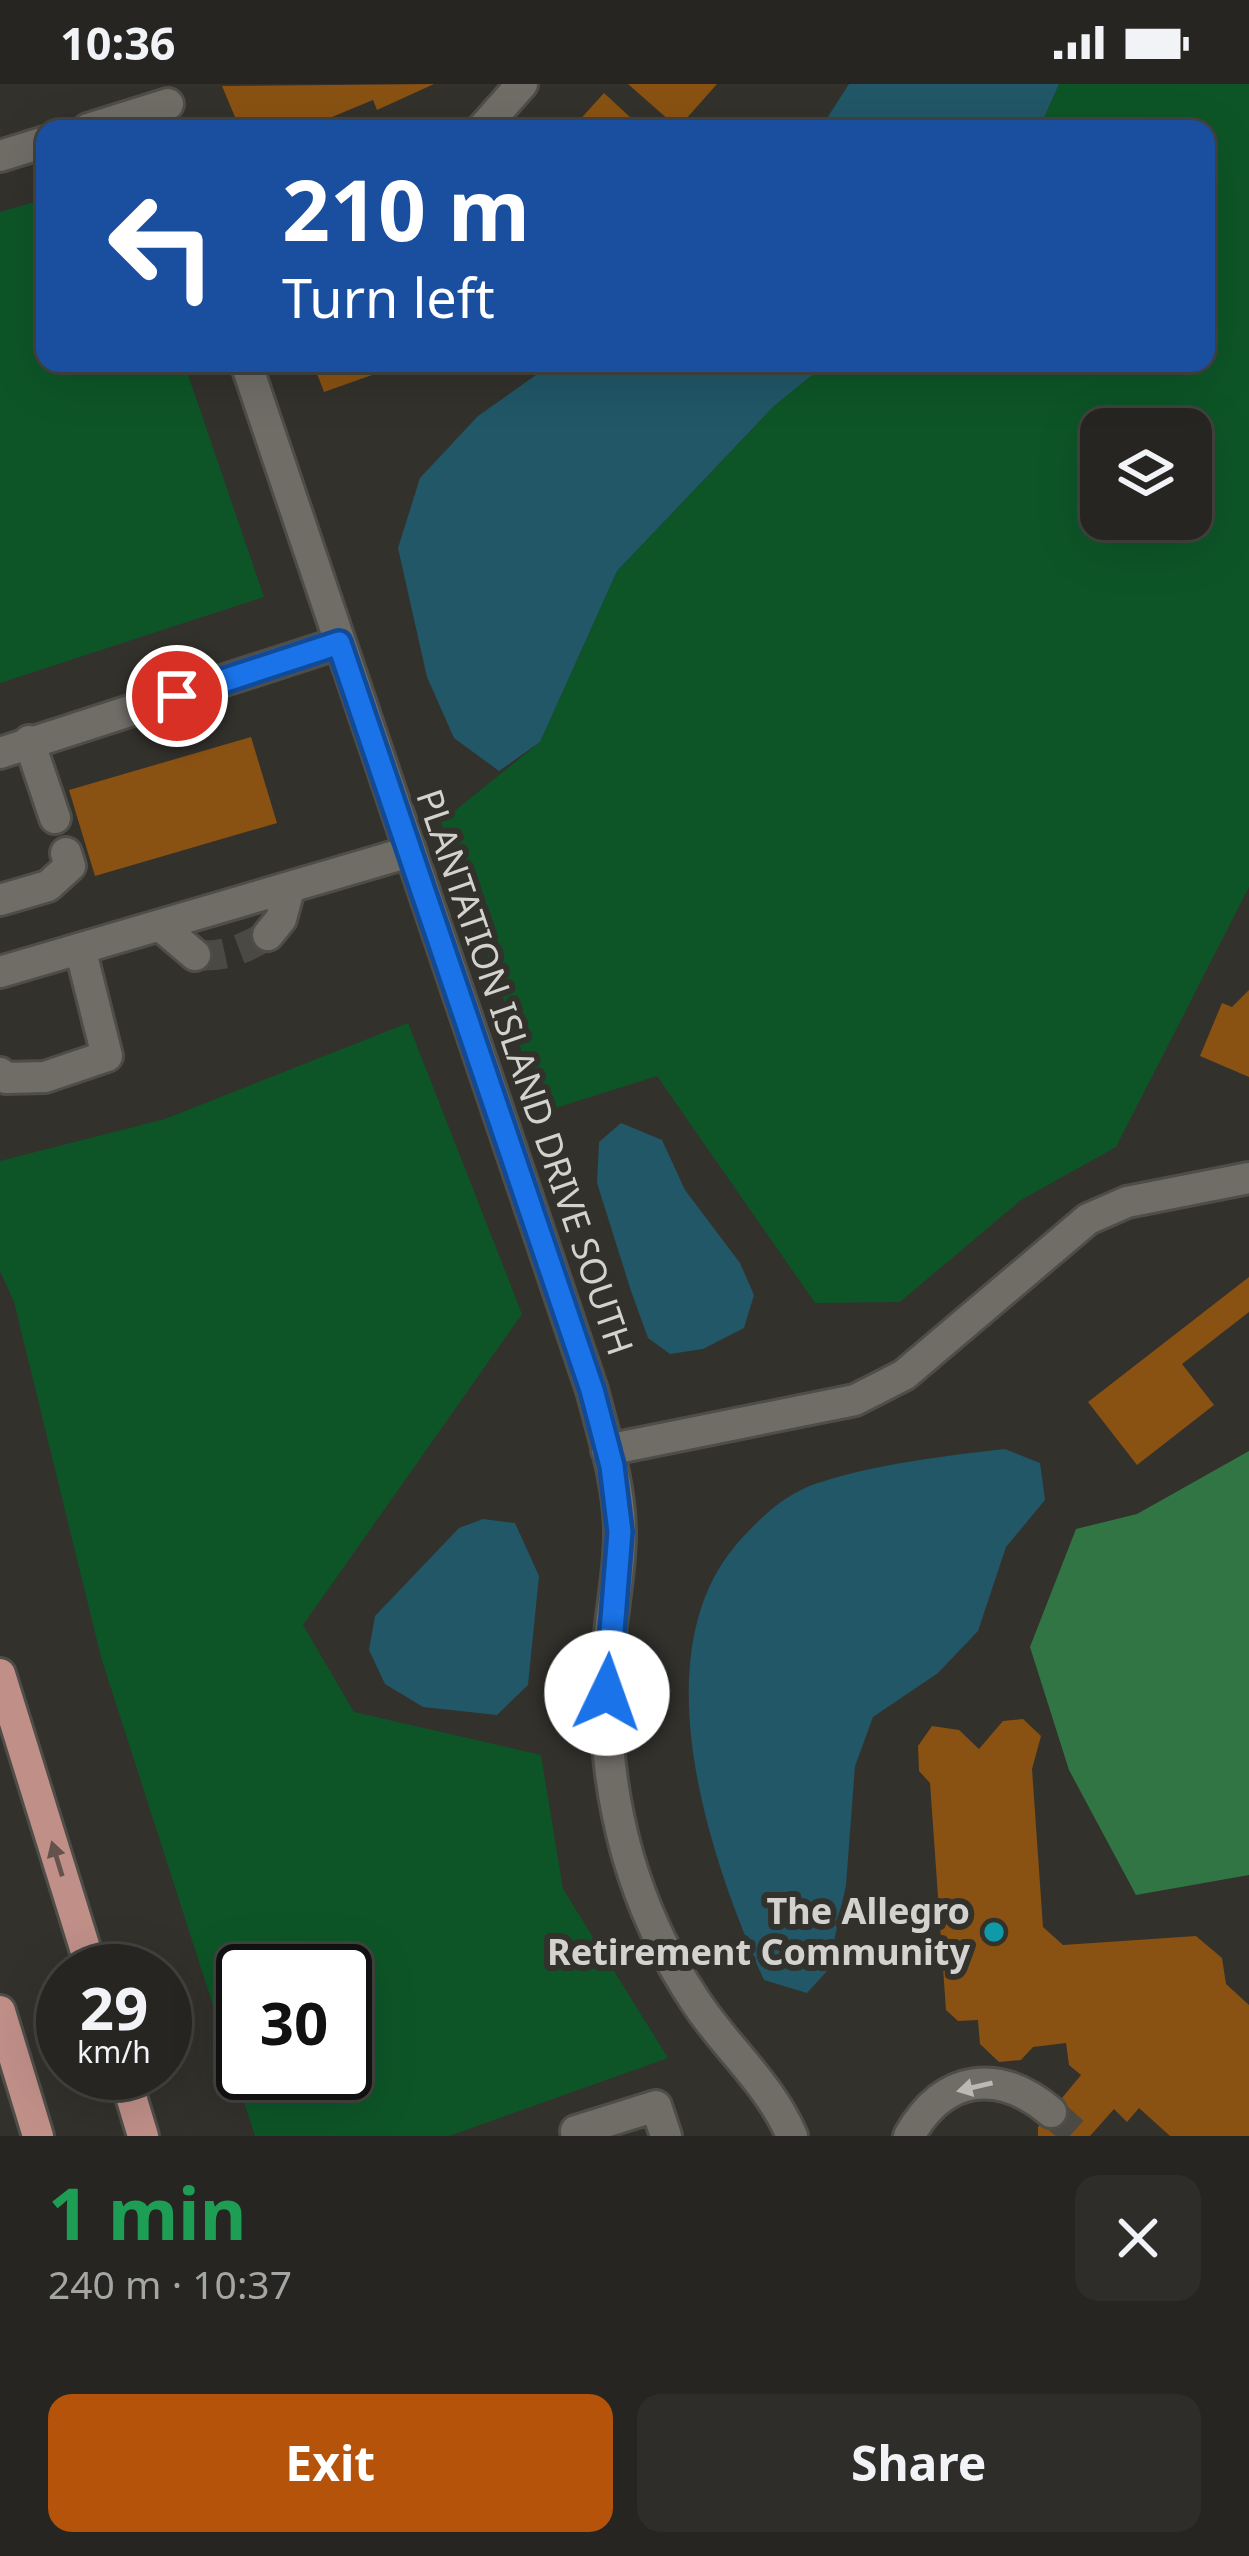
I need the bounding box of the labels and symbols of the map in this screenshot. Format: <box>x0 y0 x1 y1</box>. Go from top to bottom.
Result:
pin <box>126 645 228 747</box>
street label: PLANTATION ISLAND DRIVE SOUTH <box>405 782 646 1361</box>
position arrow <box>544 1630 670 1756</box>
one-way arrow <box>47 1840 66 1877</box>
place label: The Allegro Retirement Community <box>547 1886 970 1976</box>
marker: The Allegro Retirement Community <box>981 1919 1007 1945</box>
speed limit sign: 30 <box>216 1944 372 2100</box>
one-way arrow <box>956 2078 993 2097</box>

